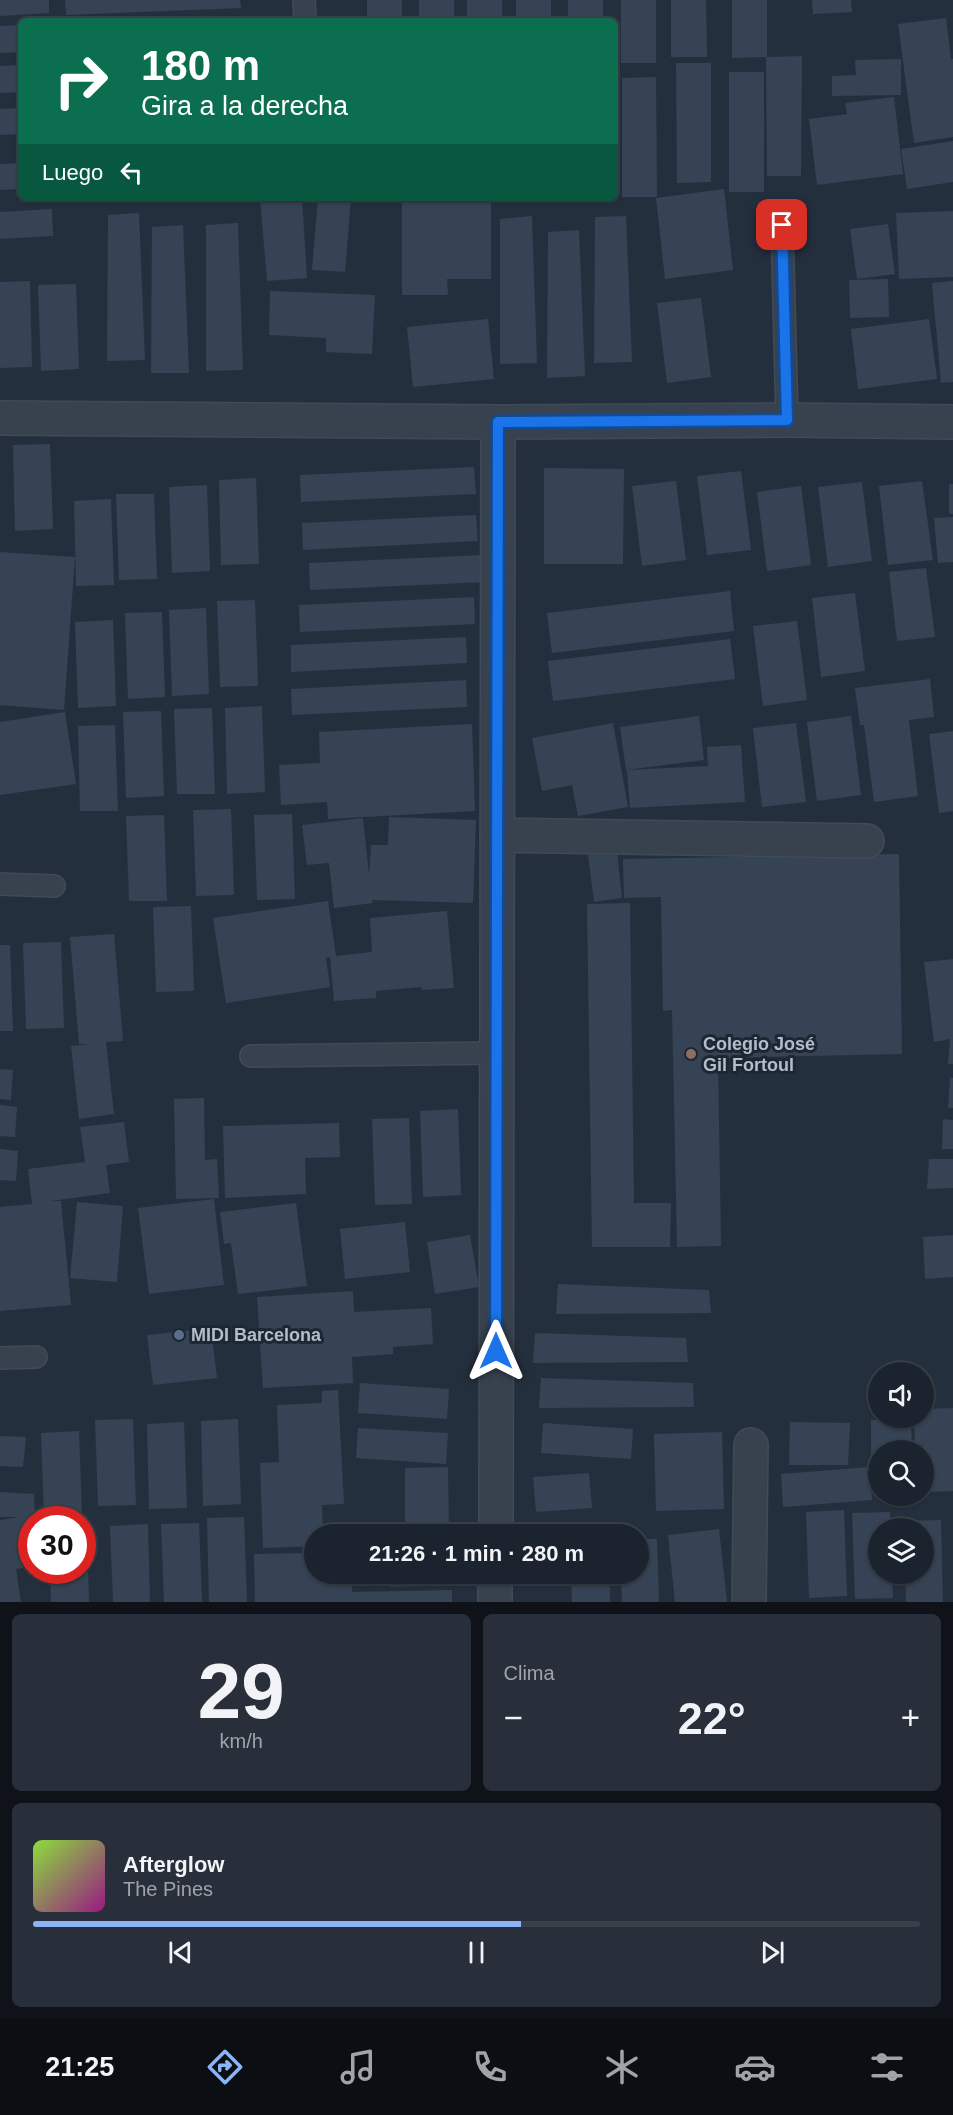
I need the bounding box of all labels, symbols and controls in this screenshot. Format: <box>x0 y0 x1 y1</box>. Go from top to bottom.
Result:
icon: right <box>42 42 120 120</box>
text: 180 m <box>141 42 260 89</box>
text: Gira a la derecha <box>141 91 348 121</box>
icon: left <box>115 156 148 189</box>
text: Luego <box>42 160 103 185</box>
pin <box>756 199 807 250</box>
icon: arrive <box>765 208 798 241</box>
place label: Colegio José Gil Fortoul <box>703 1034 815 1075</box>
marker: Colegio José Gil Fortoul <box>684 1047 698 1061</box>
position arrow <box>464 1319 528 1383</box>
place label: MIDI Barcelona <box>191 1325 322 1345</box>
marker: MIDI Barcelona <box>172 1328 186 1342</box>
map controls <box>868 1362 934 1584</box>
button: sound <box>868 1362 934 1428</box>
button: search <box>868 1440 934 1506</box>
speed limit sign: 30 <box>18 1506 96 1584</box>
button: layers <box>868 1518 934 1584</box>
text: 21:26 · 1 min · 280 m <box>369 1541 584 1566</box>
text: 29 <box>198 1647 285 1735</box>
text: Clima <box>504 1662 555 1684</box>
text: 22° <box>678 1693 746 1744</box>
text: − <box>504 1699 523 1736</box>
text: + <box>901 1699 920 1736</box>
text: km/h <box>220 1730 263 1752</box>
text: Afterglow <box>123 1852 224 1877</box>
text: The Pines <box>123 1878 213 1900</box>
icon: previous <box>164 1936 197 1969</box>
icon: pause <box>460 1936 493 1969</box>
icon: next <box>756 1936 789 1969</box>
icon: directions <box>204 2046 246 2088</box>
icon: music <box>337 2046 379 2088</box>
icon: phone <box>469 2046 511 2088</box>
icon: climate <box>601 2046 643 2088</box>
icon: car <box>734 2046 776 2088</box>
icon: filters <box>866 2046 908 2088</box>
text: 21:25 <box>45 2052 114 2082</box>

